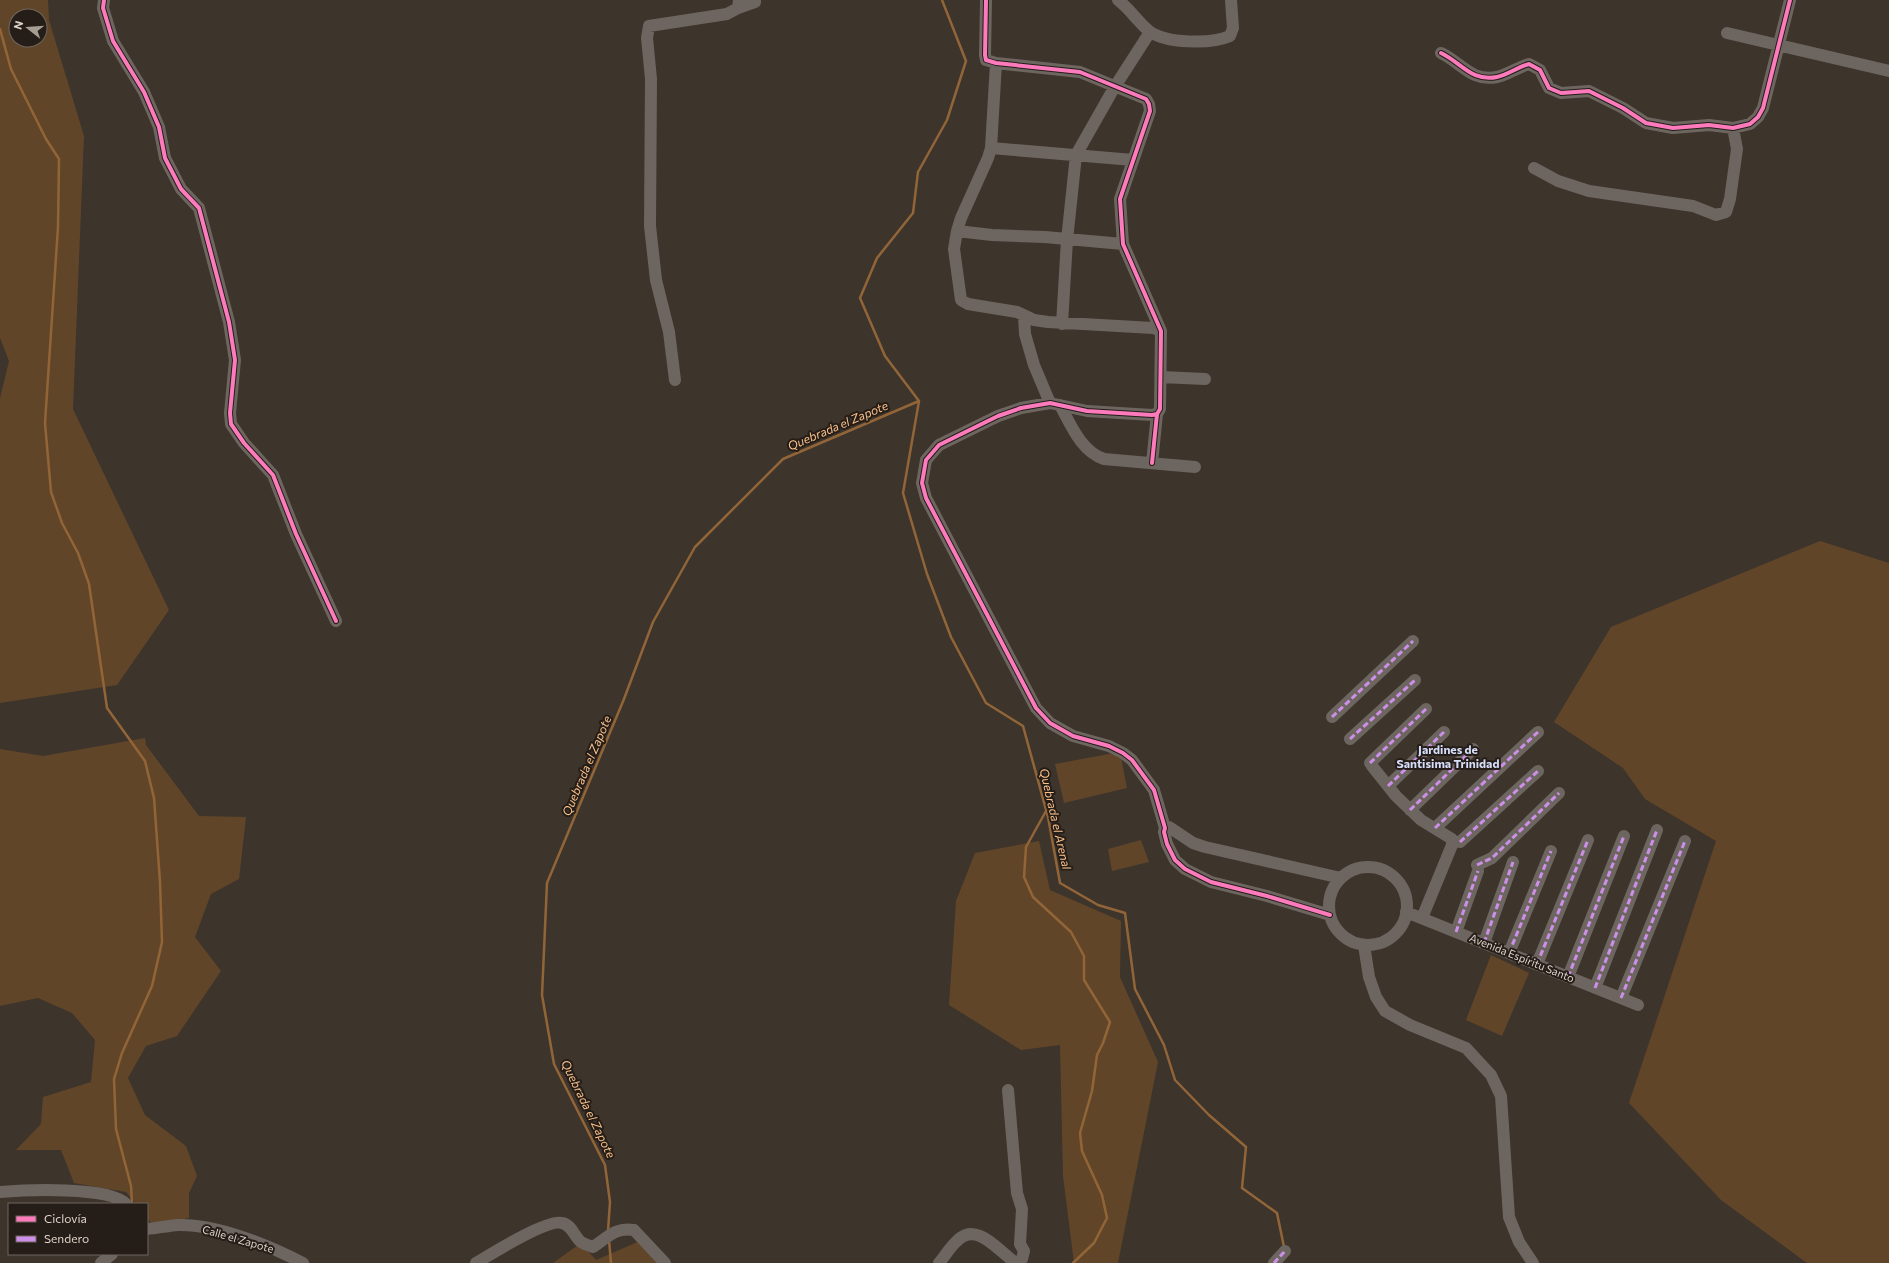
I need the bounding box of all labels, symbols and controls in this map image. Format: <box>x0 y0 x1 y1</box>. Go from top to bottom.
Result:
north arrow <box>8 8 48 48</box>
text: N <box>11 19 25 31</box>
water label: Quebrada el Zapote <box>785 397 890 453</box>
water label: Quebrada el Zapote <box>559 713 614 818</box>
district label: Jardines de Santisima Trinidad <box>1397 742 1499 770</box>
water label: Quebrada el Arenal <box>1038 767 1075 872</box>
street label: Avenida Espíritu Santo <box>1468 931 1577 985</box>
water label: Quebrada el Zapote <box>559 1057 619 1161</box>
legend <box>8 1203 148 1255</box>
text: Ciclovía <box>44 1211 87 1225</box>
street label: Calle el Zapote <box>201 1222 276 1255</box>
text: Sendero <box>44 1231 89 1245</box>

